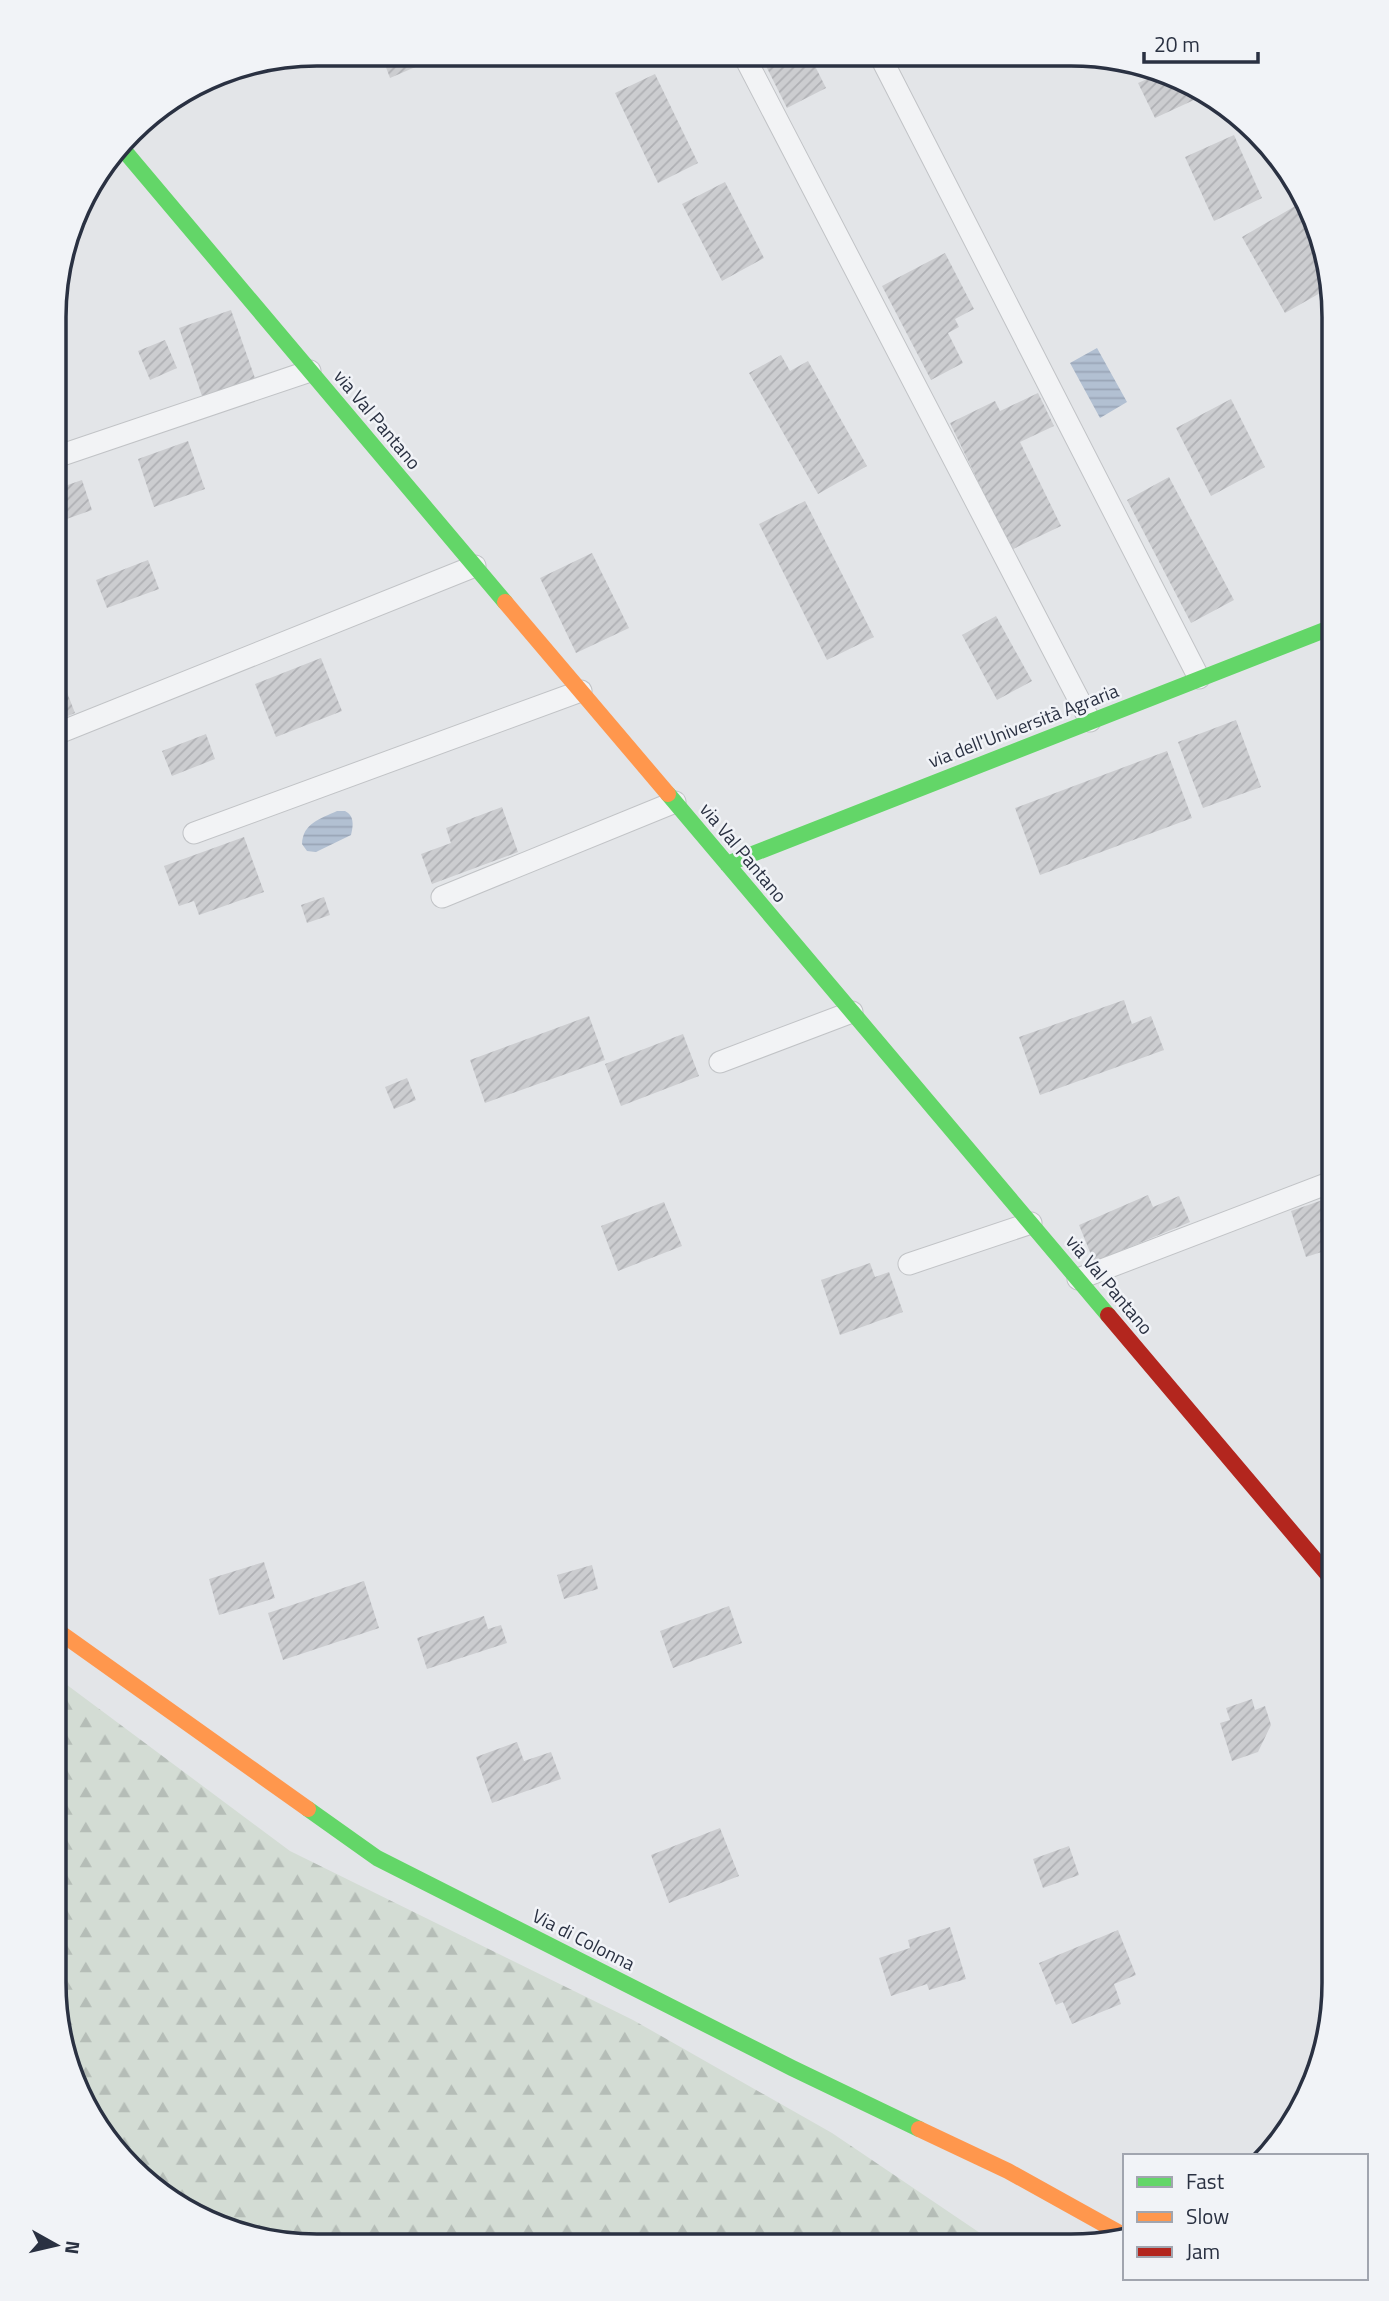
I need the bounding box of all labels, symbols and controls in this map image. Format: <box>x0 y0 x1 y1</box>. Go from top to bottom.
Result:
scale bar <box>1144 21 1258 65</box>
text: 20 m <box>1154 28 1200 60</box>
street label: via Val Pantano <box>327 363 429 475</box>
street label: via dell'Università Agraria <box>924 675 1123 775</box>
street label: via Val Pantano <box>693 796 795 908</box>
street label: via Val Pantano <box>1059 1228 1161 1340</box>
street label: Via di Colonna <box>528 1901 641 1978</box>
legend <box>1123 2154 1368 2280</box>
text: Fast <box>1186 2165 1225 2197</box>
text: Slow <box>1186 2200 1229 2232</box>
north arrow <box>21 2210 91 2280</box>
text: Jam <box>1186 2235 1220 2267</box>
text: N <box>58 2239 89 2256</box>

